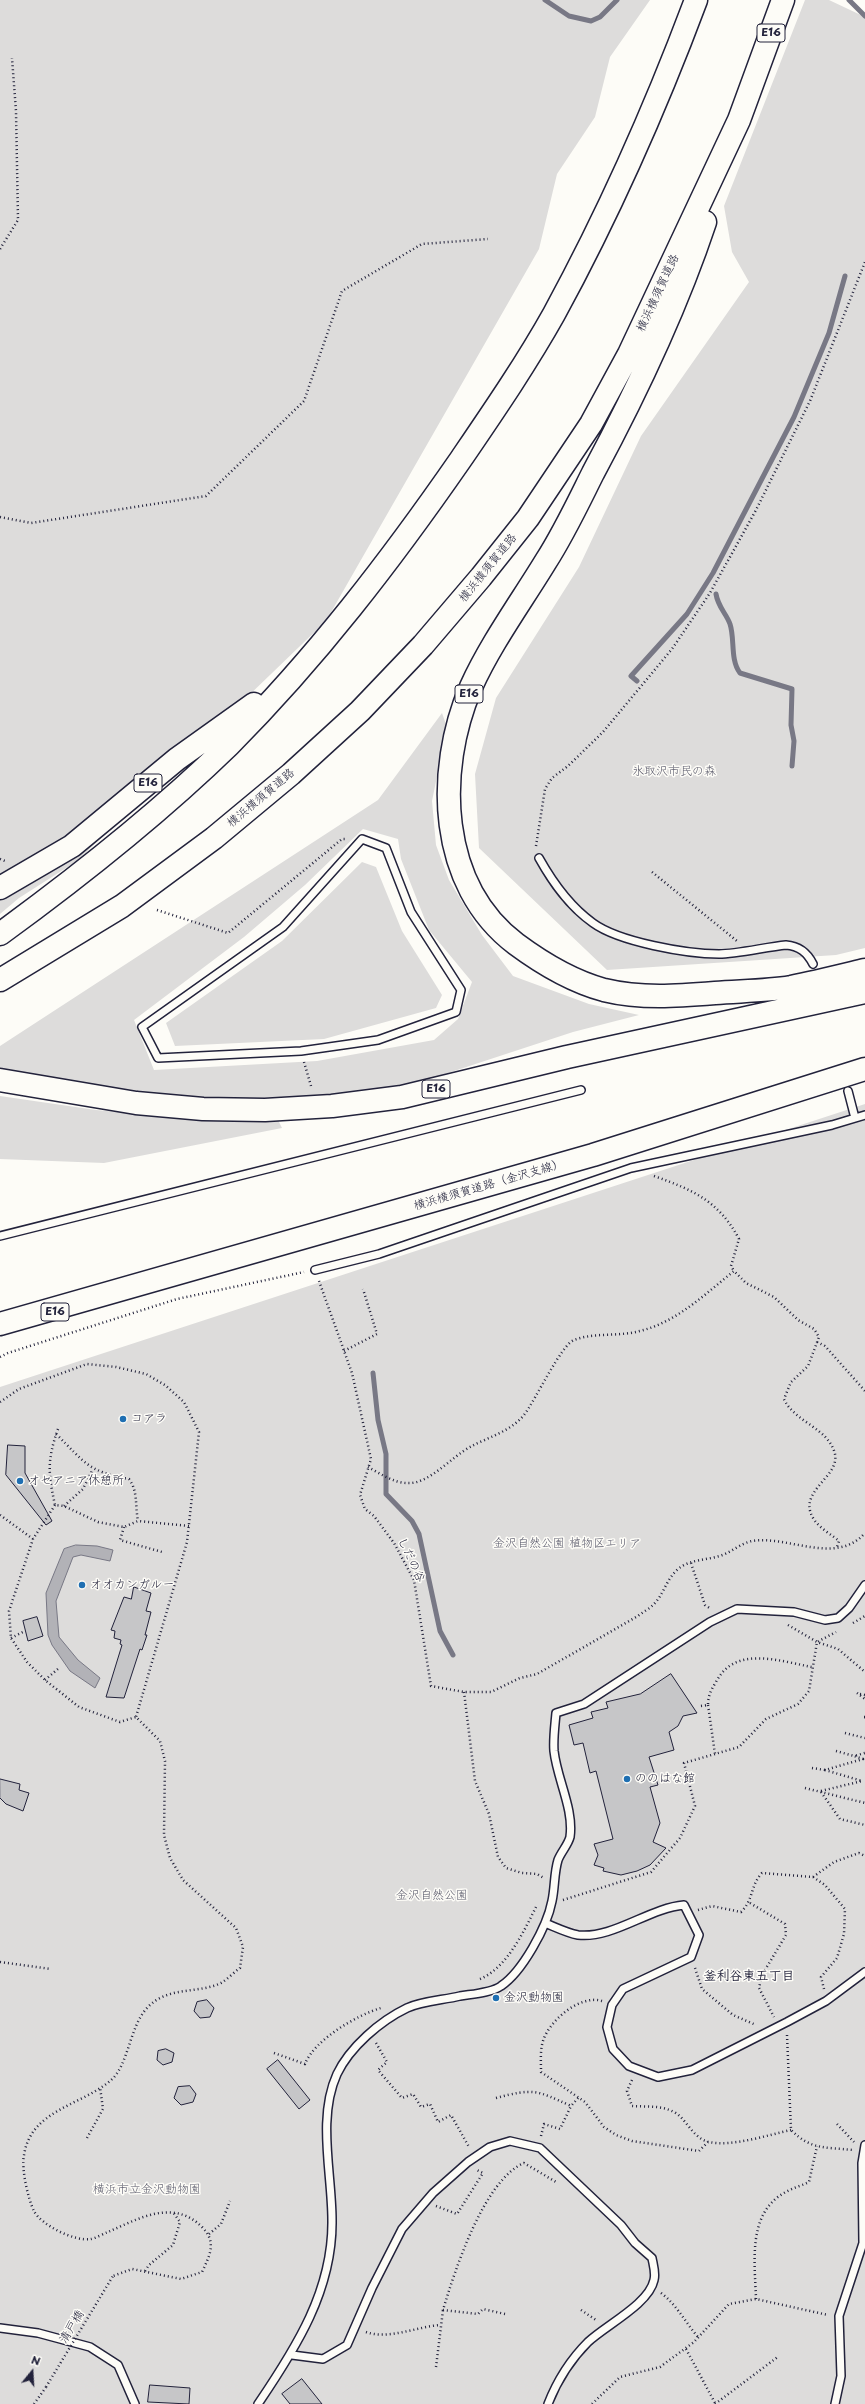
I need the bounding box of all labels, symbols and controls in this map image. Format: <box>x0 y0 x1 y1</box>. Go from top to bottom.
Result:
road number: E16 <box>757 24 785 42</box>
street label: 横浜横須賀道路 <box>634 252 682 334</box>
street label: 横浜横須賀道路 <box>456 531 520 605</box>
road number: E16 <box>455 685 483 703</box>
street label: 横浜横須賀道路 <box>224 765 298 831</box>
park label: 氷取沢市民の森 <box>632 765 716 779</box>
road number: E16 <box>134 774 162 792</box>
road number: E16 <box>422 1080 450 1098</box>
street label: 横浜横須賀道路（金沢支線） <box>412 1157 566 1213</box>
road number: E16 <box>41 1303 69 1321</box>
place label: コアラ <box>131 1412 167 1426</box>
marker: コアラ <box>118 1414 128 1424</box>
place label: オセアニア休憩所 <box>28 1474 124 1488</box>
marker: オセアニア休憩所 <box>15 1476 25 1486</box>
street label: しだの谷 <box>394 1535 428 1585</box>
park label: 金沢自然公園 植物区エリア <box>493 1537 641 1551</box>
place label: オオカンガルー <box>90 1578 174 1592</box>
marker: オオカンガルー <box>77 1580 87 1590</box>
place label: ののはな館 <box>635 1772 695 1786</box>
marker: ののはな館 <box>622 1774 632 1784</box>
park label: 金沢自然公園 <box>396 1889 468 1903</box>
district label: 釜利谷東五丁目 <box>704 1968 794 1984</box>
place label: 金沢動物園 <box>504 1991 564 2005</box>
marker: 金沢動物園 <box>491 1993 501 2003</box>
park label: 横浜市立金沢動物園 <box>93 2183 201 2197</box>
street label: 清戸橋 <box>57 2308 87 2346</box>
text: N <box>29 2351 43 2370</box>
north arrow <box>12 2352 52 2392</box>

